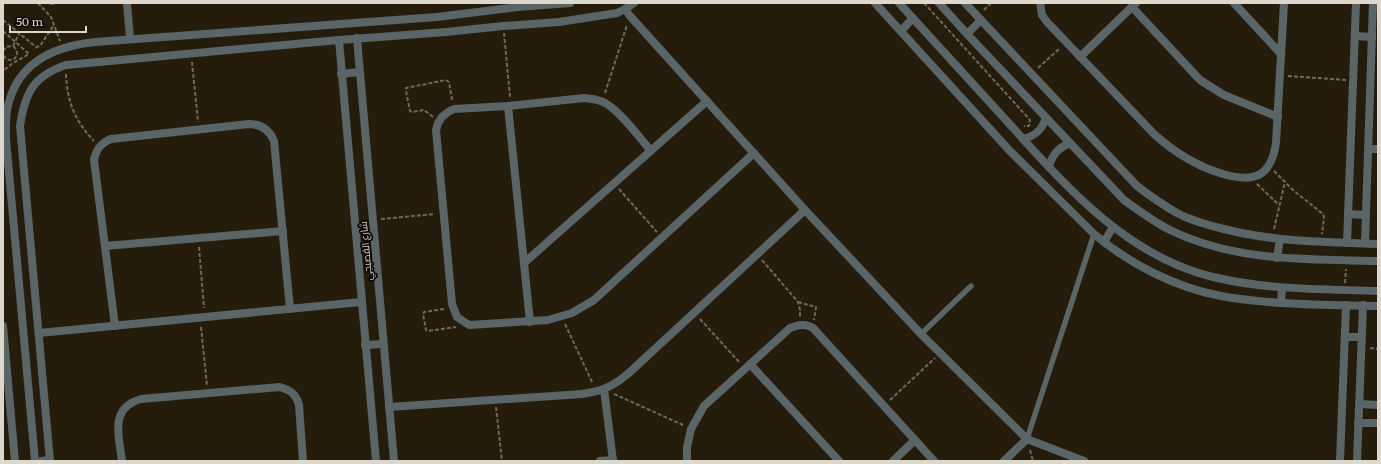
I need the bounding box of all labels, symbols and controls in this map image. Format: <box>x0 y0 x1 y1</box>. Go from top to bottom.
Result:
scale bar <box>10 8 86 34</box>
text: 50 m <box>16 12 43 30</box>
street label: شارع القصبجي <box>355 221 376 281</box>

